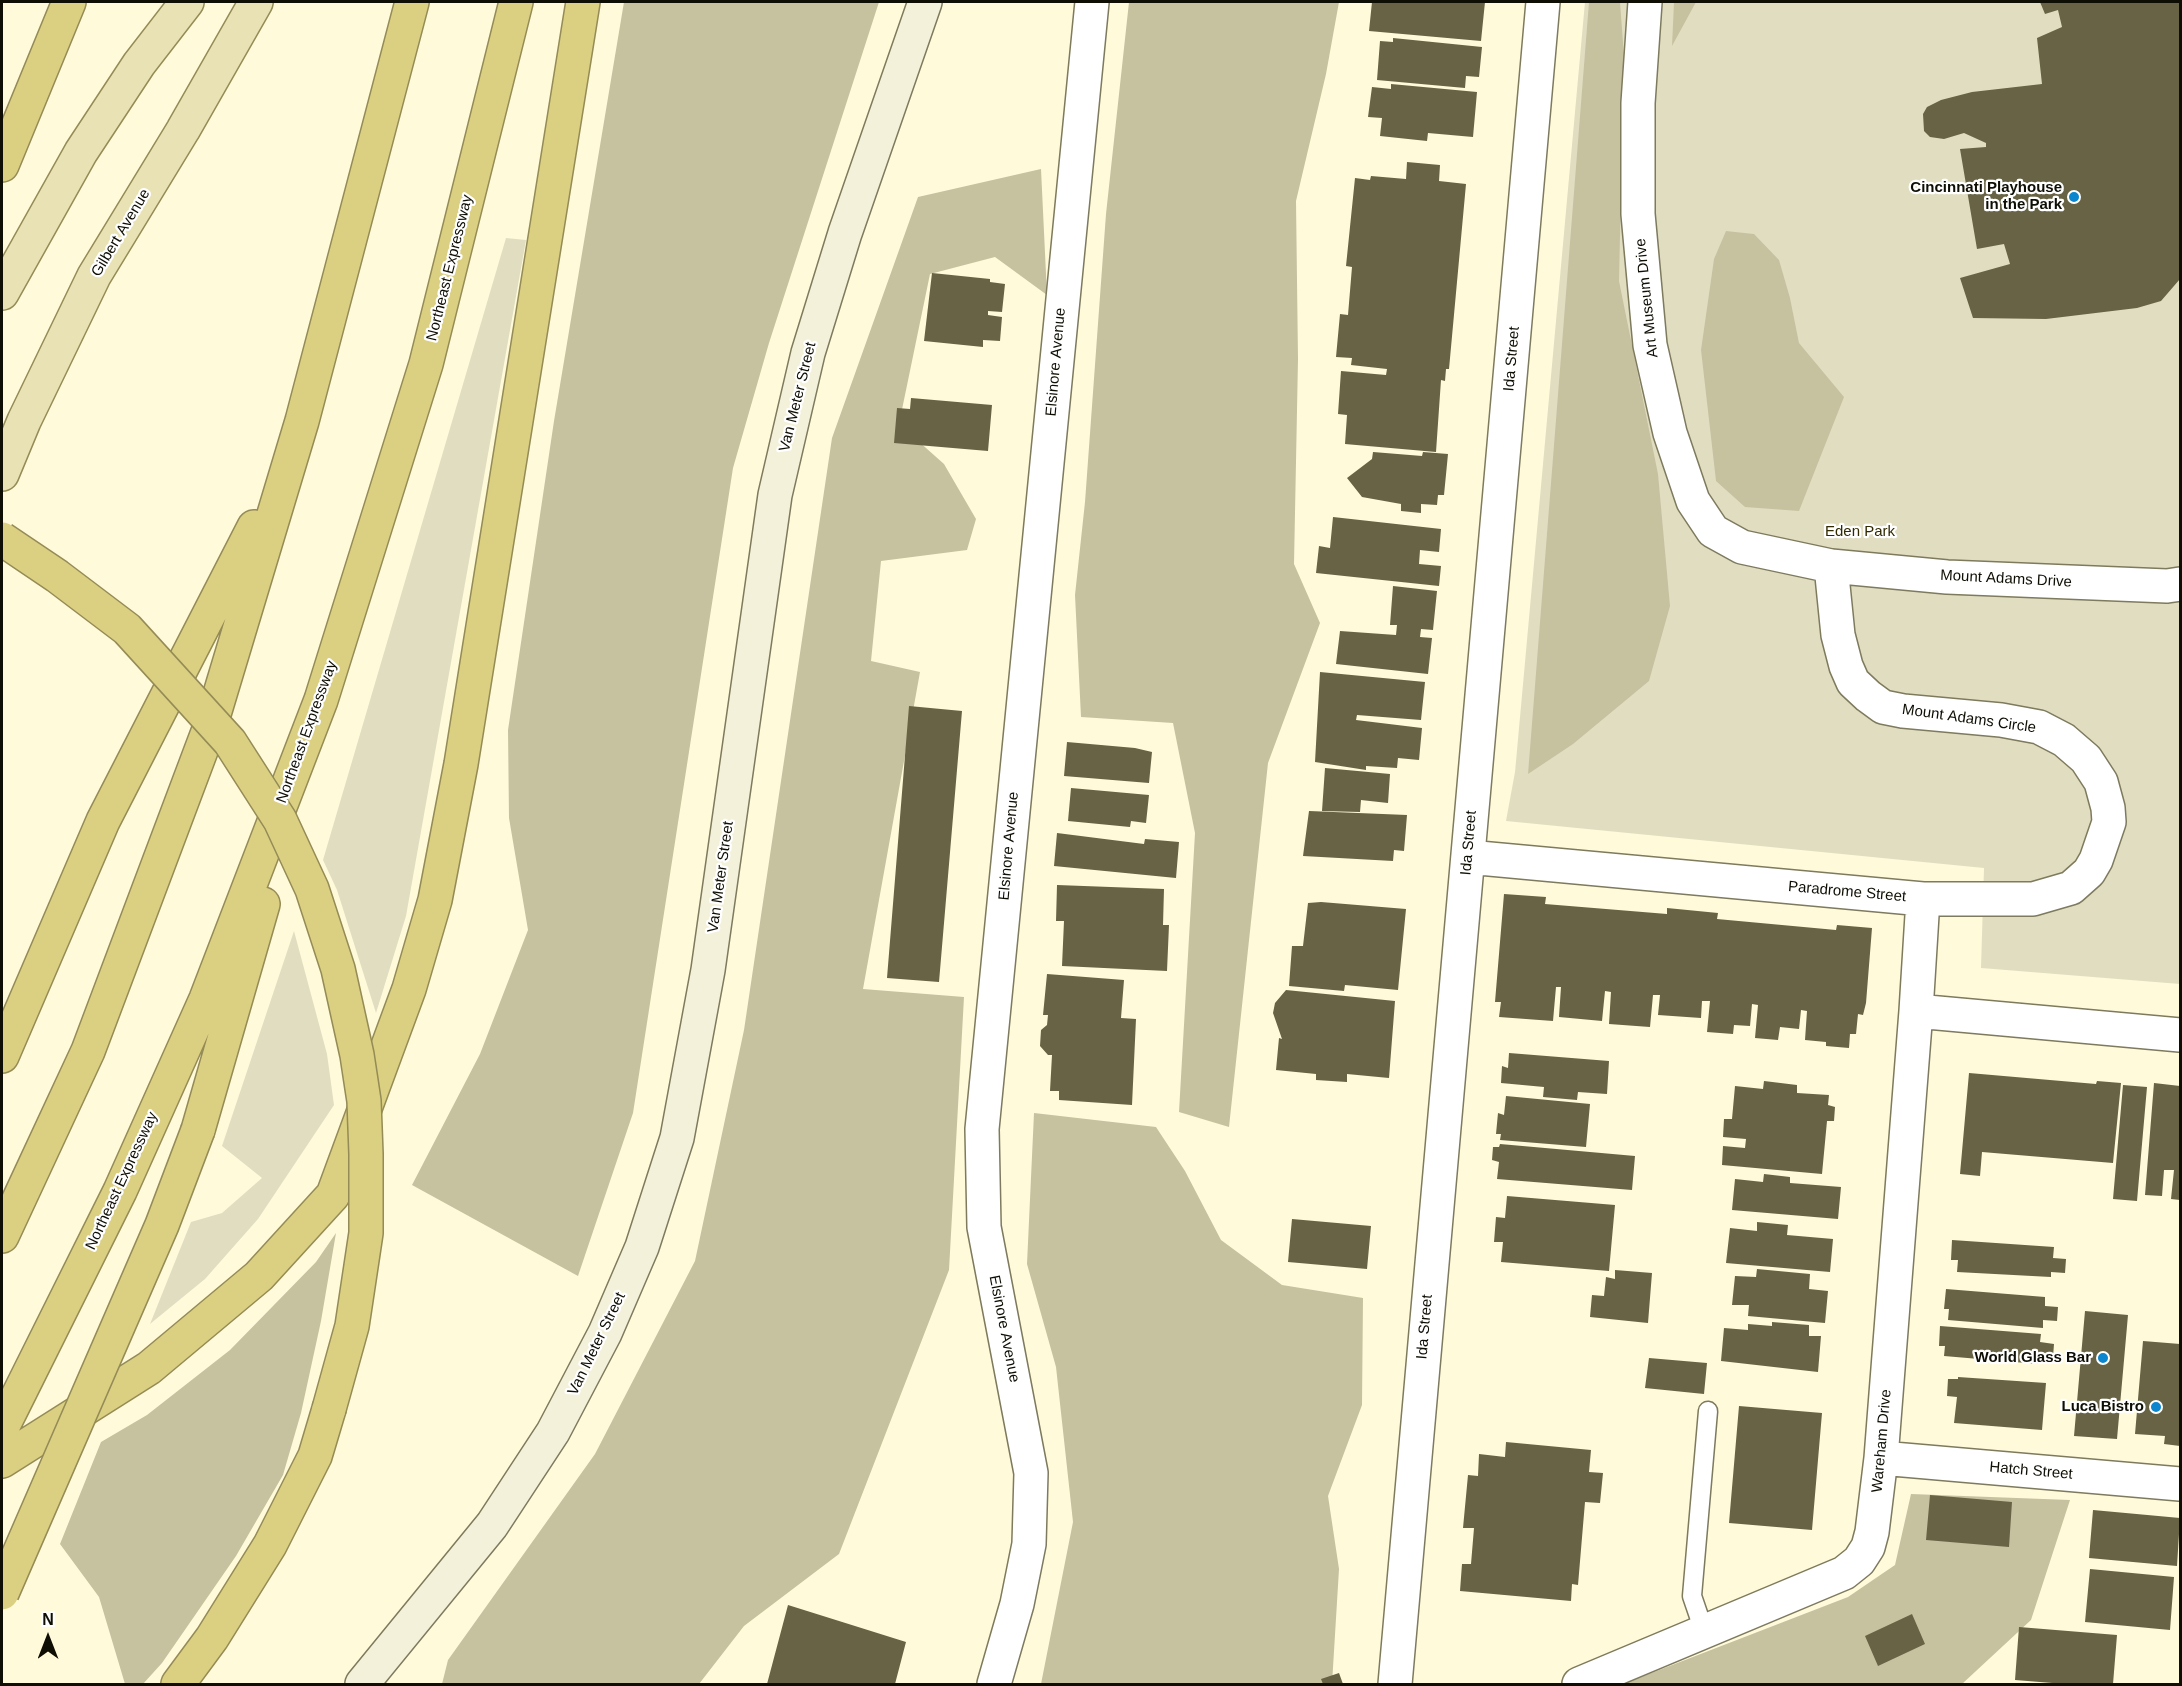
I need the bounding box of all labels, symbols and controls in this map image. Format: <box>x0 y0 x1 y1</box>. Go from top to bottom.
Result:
place label: Cincinnati Playhouse in the Park <box>1910 179 2062 214</box>
street label: Gilbert Avenue <box>88 186 154 280</box>
marker: Cincinnati Playhouse in the Park <box>2067 190 2081 204</box>
street label: Northeast Expressway <box>423 193 477 343</box>
street label: Art Museum Drive <box>1632 237 1662 359</box>
street label: Elsinore Avenue <box>1042 307 1070 417</box>
street label: Ida Street <box>1500 326 1524 392</box>
street label: Van Meter Street <box>776 340 820 454</box>
park label: Eden Park <box>1825 523 1895 541</box>
street label: Mount Adams Drive <box>1940 567 2072 591</box>
street label: Northeast Expressway <box>273 658 341 806</box>
street label: Mount Adams Circle <box>1901 701 2037 737</box>
street label: Elsinore Avenue <box>995 791 1023 901</box>
street label: Ida Street <box>1457 810 1481 876</box>
street label: Van Meter Street <box>704 820 738 934</box>
street label: Paradrome Street <box>1787 878 1907 906</box>
street label: Northeast Expressway <box>82 1109 162 1253</box>
street label: Elsinore Avenue <box>985 1274 1023 1384</box>
street label: Van Meter Street <box>564 1290 630 1398</box>
street label: Ida Street <box>1413 1294 1437 1360</box>
place label: World Glass Bar <box>1975 1349 2091 1367</box>
marker: World Glass Bar <box>2096 1351 2110 1365</box>
street label: Wareham Drive <box>1869 1389 1895 1493</box>
place label: Luca Bistro <box>2061 1398 2144 1416</box>
marker: Luca Bistro <box>2149 1400 2163 1414</box>
street label: Hatch Street <box>1989 1458 2073 1484</box>
north arrow <box>18 1608 78 1668</box>
text: N <box>42 1611 54 1628</box>

